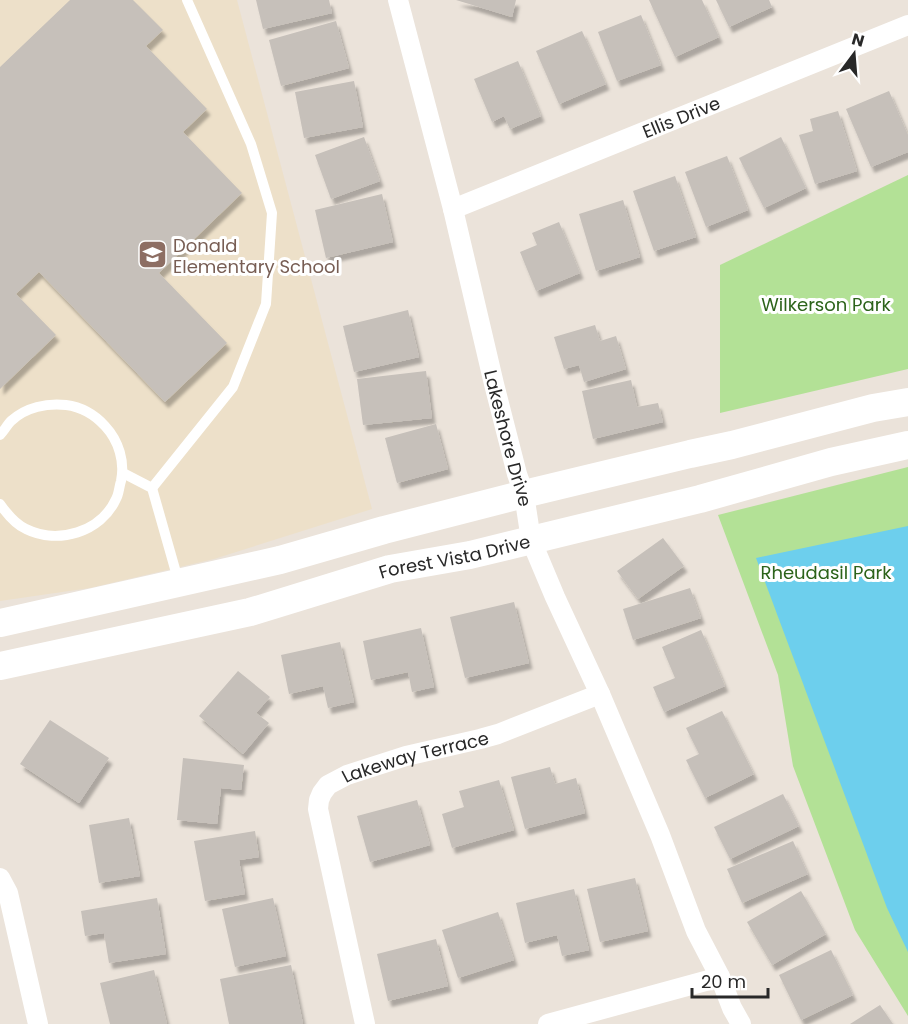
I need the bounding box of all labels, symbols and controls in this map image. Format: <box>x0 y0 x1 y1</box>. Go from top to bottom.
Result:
north arrow <box>824 24 884 84</box>
text: N <box>849 27 867 53</box>
street label: Ellis Drive <box>638 90 724 144</box>
place label: Donald Elementary School <box>173 233 340 279</box>
school or university icon: Donald Elementary School <box>136 239 168 271</box>
park label: Wilkerson Park <box>761 292 891 317</box>
street label: Lakeshore Drive <box>479 367 538 508</box>
street label: Forest Vista Drive <box>376 528 533 584</box>
park label: Rheudasil Park <box>760 560 892 585</box>
street label: Lakeway Terrace <box>337 725 491 788</box>
scale bar <box>692 961 768 999</box>
text: 20 m <box>701 969 746 994</box>

